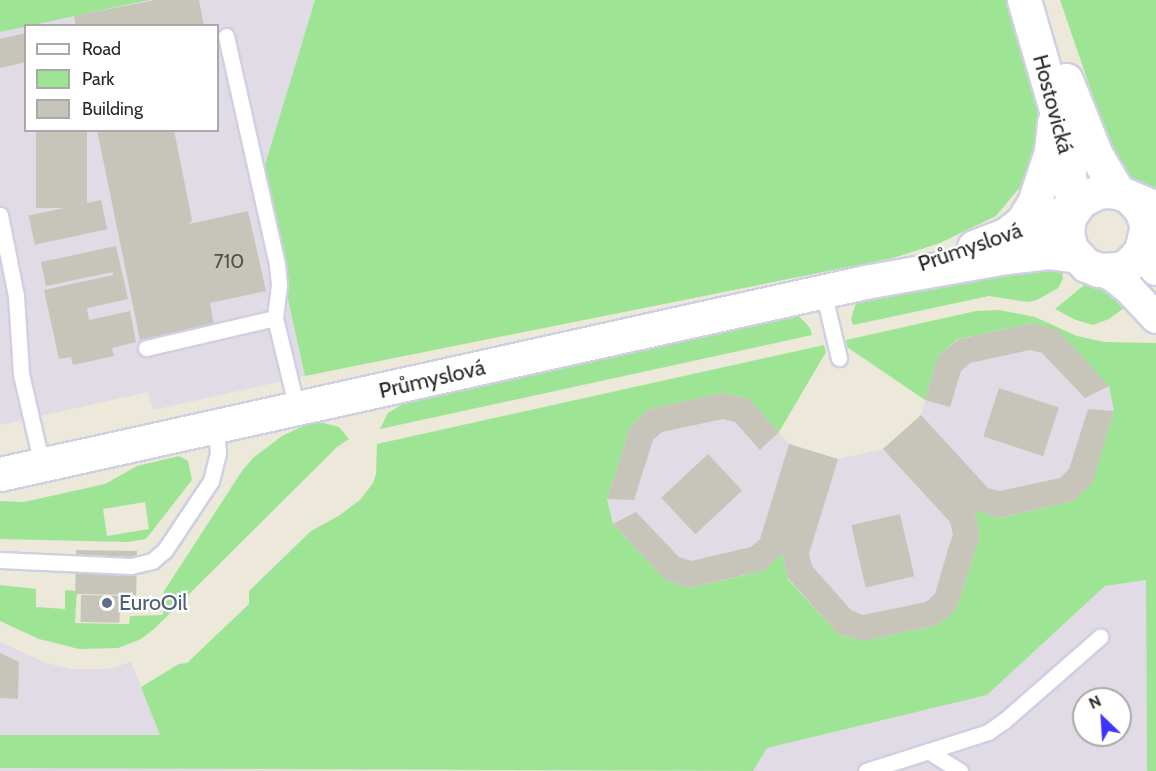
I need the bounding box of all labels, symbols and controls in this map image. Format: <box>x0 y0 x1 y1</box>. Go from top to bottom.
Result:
legend <box>24 24 219 132</box>
text: Road <box>82 38 121 60</box>
street label: Hostovická <box>1027 52 1079 156</box>
text: Park <box>82 68 114 90</box>
text: Building <box>82 98 143 120</box>
street label: Průmyslová <box>915 217 1025 277</box>
house number: 710 <box>214 249 244 273</box>
street label: Průmyslová <box>376 354 488 404</box>
place label: EuroOil <box>119 590 188 616</box>
marker: EuroOil <box>100 596 114 610</box>
north arrow <box>1072 687 1132 747</box>
text: N <box>1086 691 1104 713</box>

